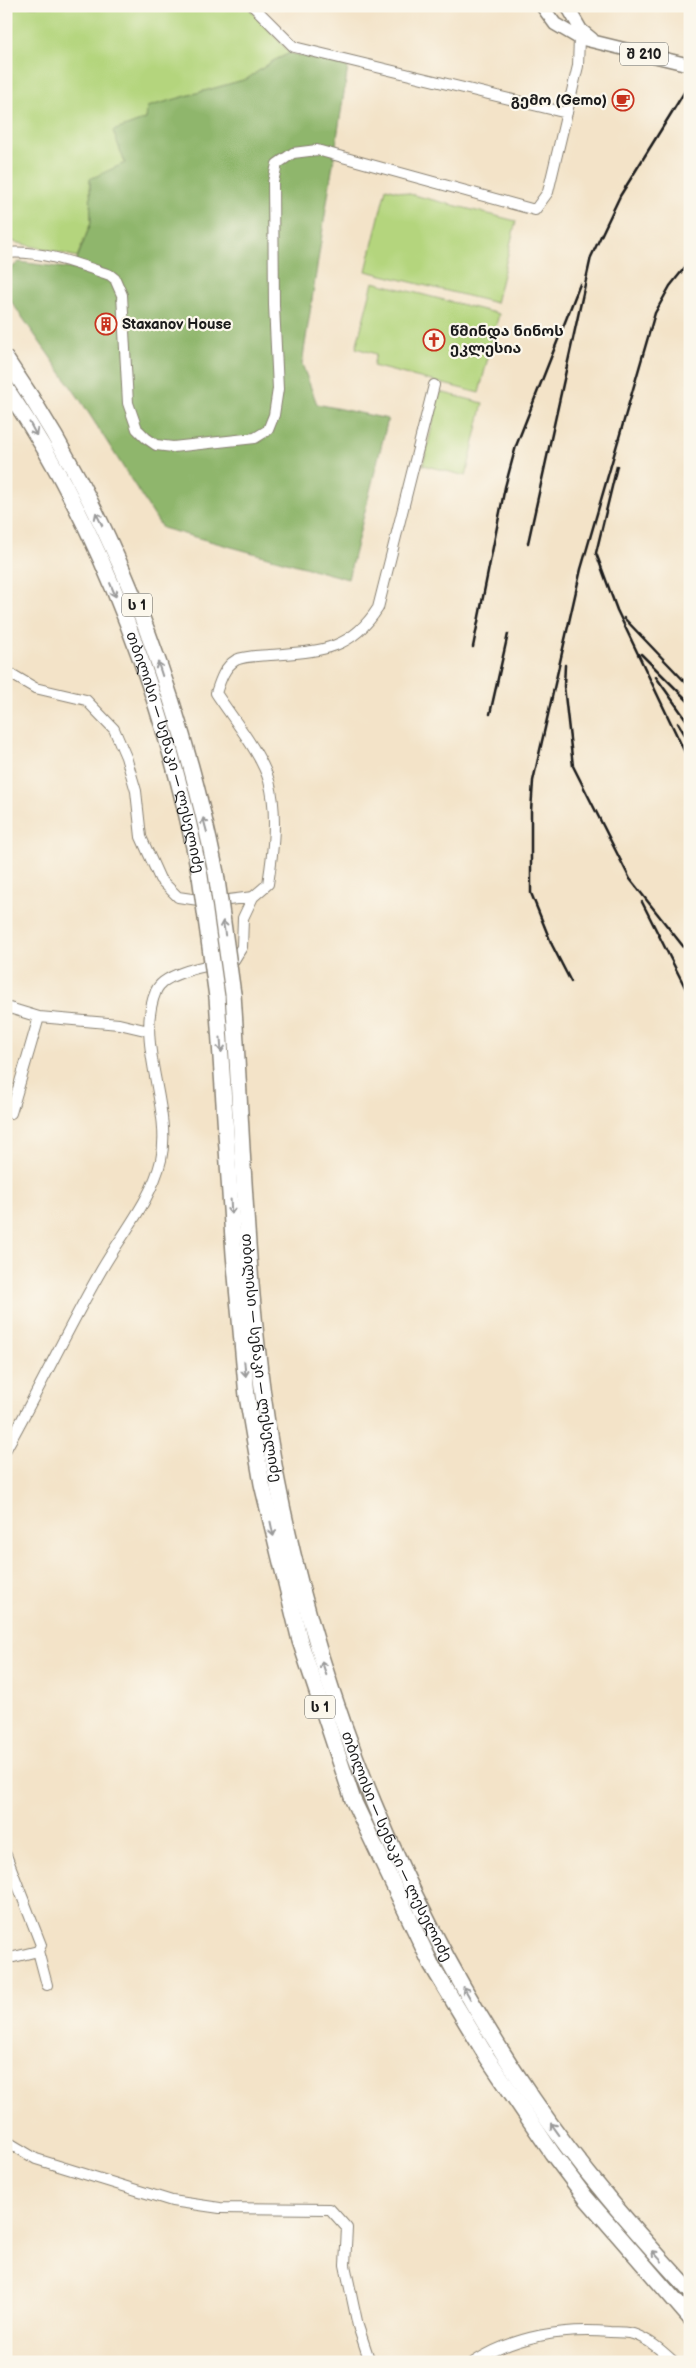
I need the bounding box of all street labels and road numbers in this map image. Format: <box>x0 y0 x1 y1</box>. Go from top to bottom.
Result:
road number: შ 210 <box>620 42 668 66</box>
road number: ს 1 <box>122 594 152 616</box>
street label: თბილისი — სენაკი — ლესელიძე <box>121 629 208 875</box>
street label: თბილისი — სენაკი — ლესელიძე <box>237 1233 286 1484</box>
road number: ს 1 <box>305 1695 335 1718</box>
street label: თბილისი — სენაკი — ლესელიძე <box>337 1729 456 1965</box>

